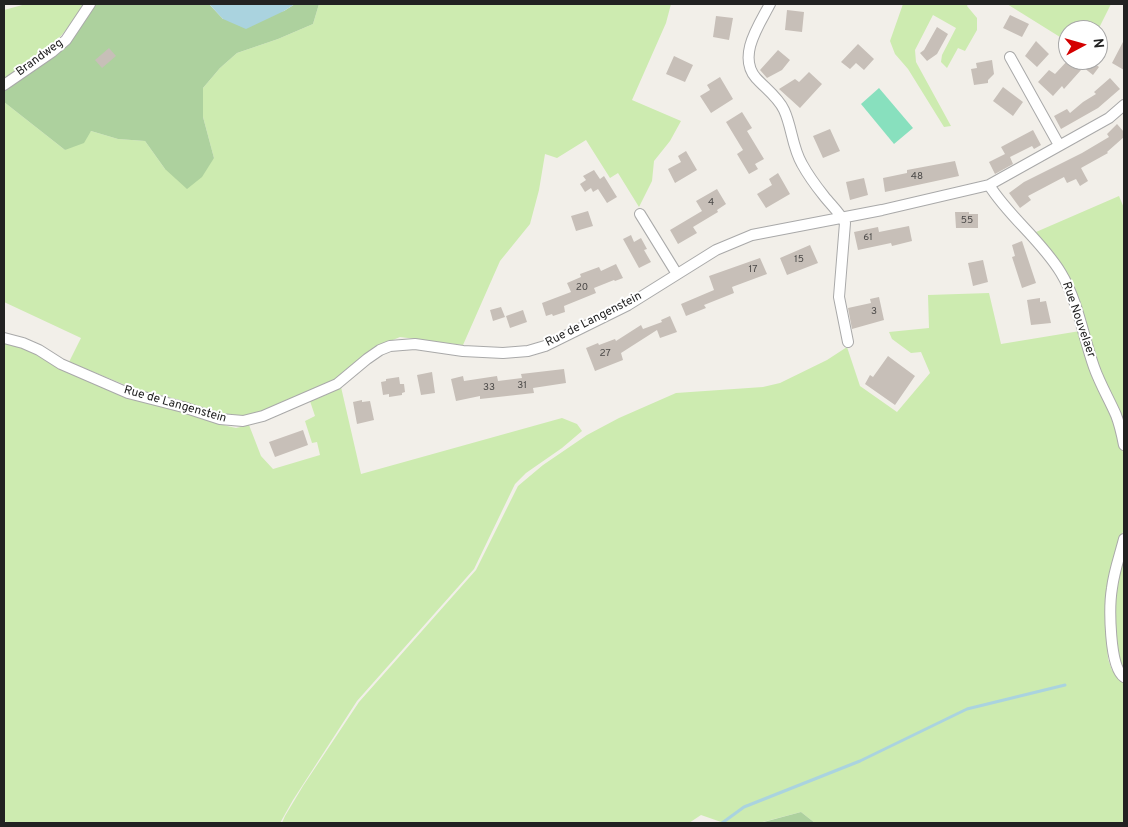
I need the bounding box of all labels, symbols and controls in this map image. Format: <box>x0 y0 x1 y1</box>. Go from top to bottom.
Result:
north arrow <box>1058 20 1108 70</box>
street label: Brandweg <box>14 36 66 80</box>
text: N <box>1088 38 1106 49</box>
house number: 48 <box>911 171 923 183</box>
house number: 4 <box>708 197 714 209</box>
house number: 55 <box>961 215 973 227</box>
house number: 61 <box>863 232 873 244</box>
house number: 15 <box>794 254 804 266</box>
house number: 17 <box>749 264 757 276</box>
street label: Rue Nouvelaer <box>1058 280 1098 360</box>
house number: 20 <box>576 282 588 294</box>
street label: Rue de Langenstein <box>543 289 645 351</box>
house number: 3 <box>871 306 877 318</box>
house number: 27 <box>599 348 611 360</box>
house number: 31 <box>517 380 527 392</box>
house number: 33 <box>483 382 495 394</box>
street label: Rue de Langenstein <box>122 383 228 427</box>

